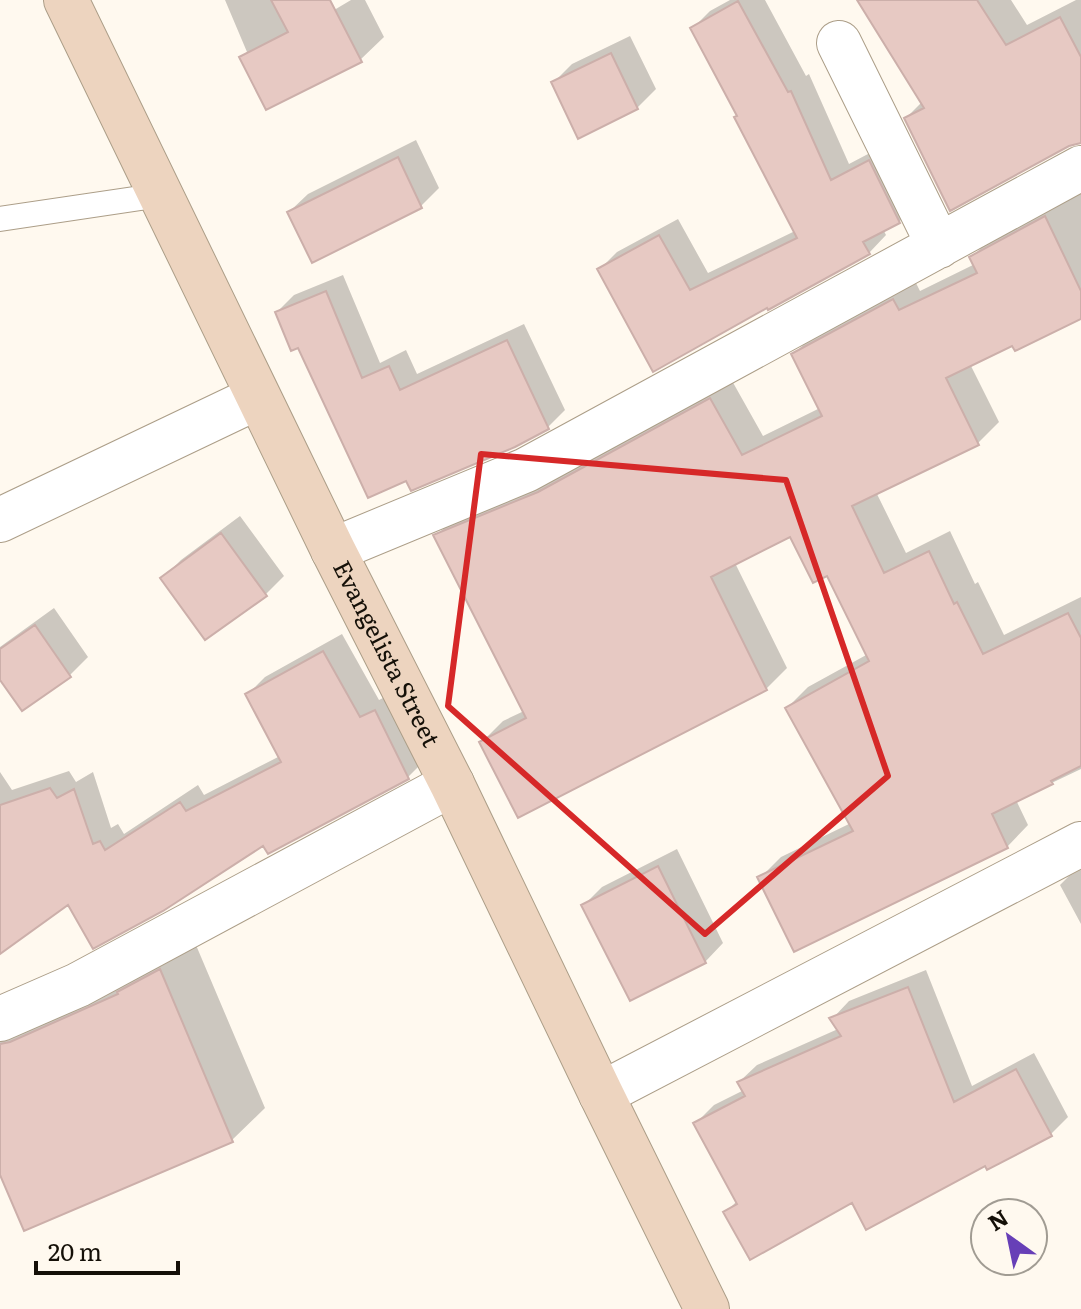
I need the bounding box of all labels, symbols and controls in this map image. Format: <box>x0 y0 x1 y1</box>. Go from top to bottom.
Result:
street label: Evangelista Street <box>326 554 450 752</box>
north arrow <box>969 1197 1049 1277</box>
text: N <box>981 1200 1014 1238</box>
scale bar <box>36 1225 178 1275</box>
text: 20 m <box>48 1233 102 1268</box>

